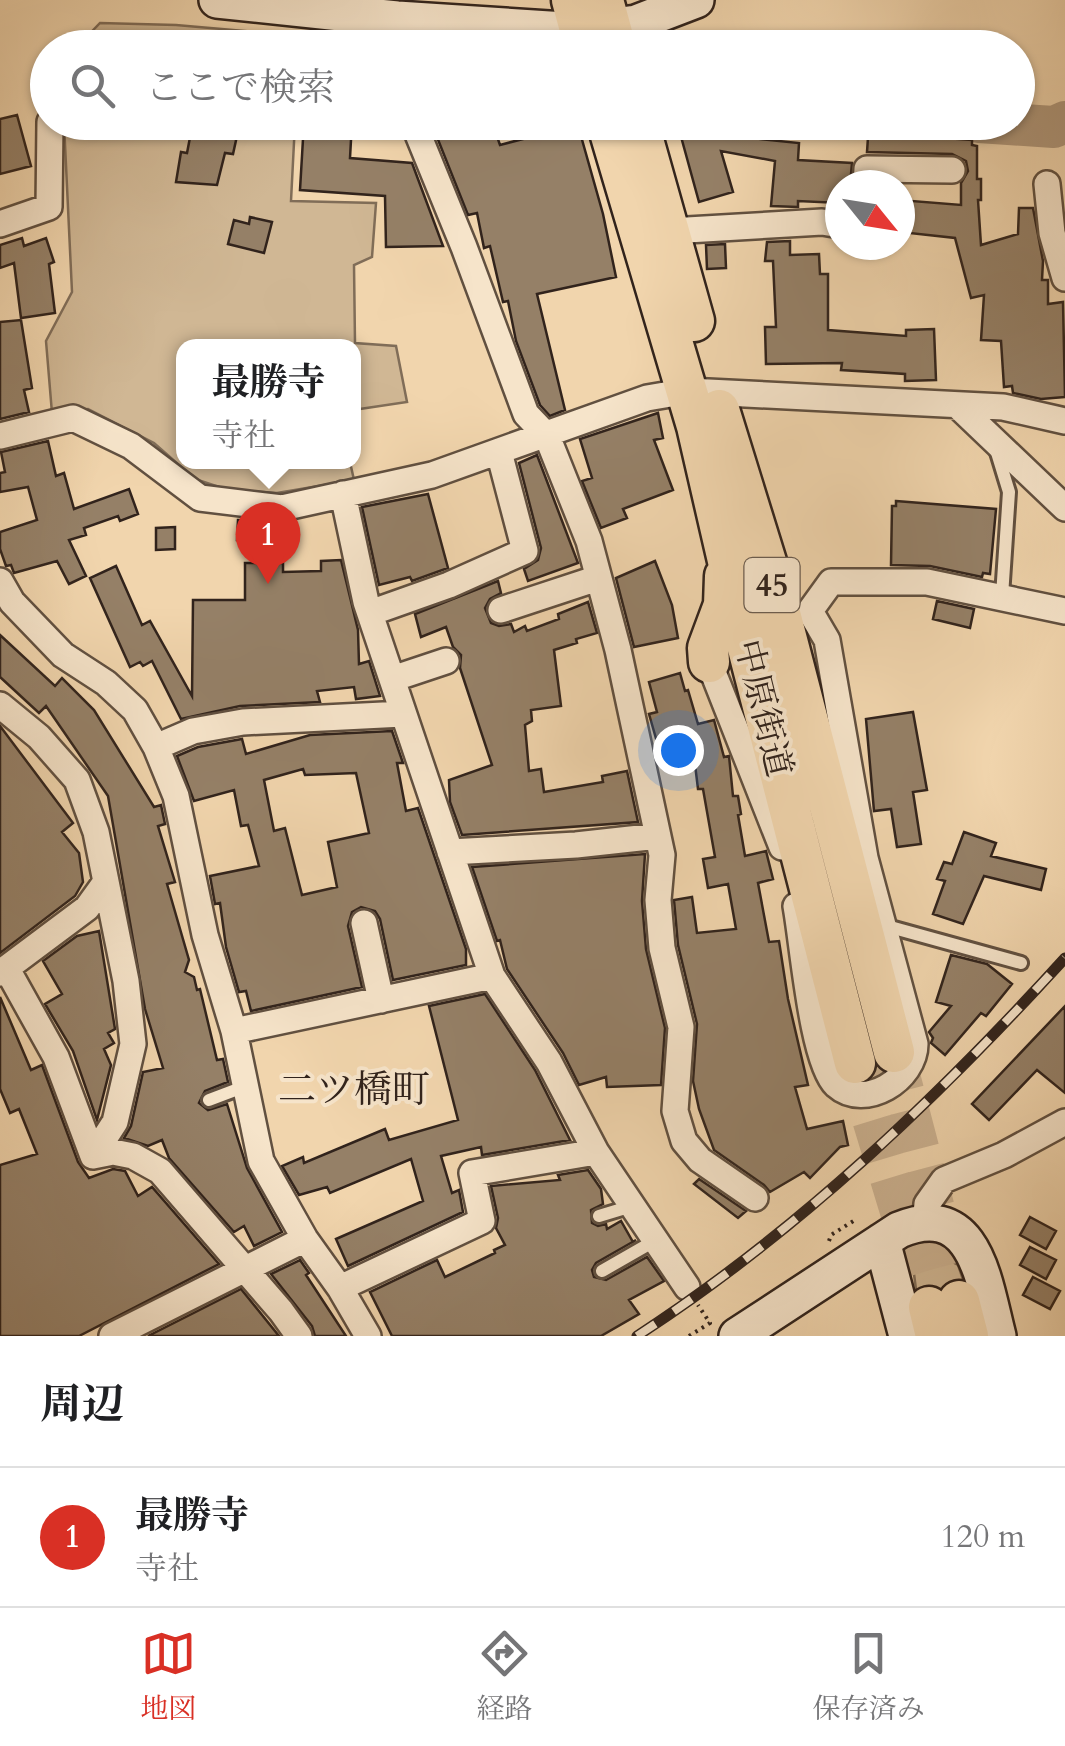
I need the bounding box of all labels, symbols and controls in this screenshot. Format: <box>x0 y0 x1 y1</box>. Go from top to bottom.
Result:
search box <box>30 30 1035 140</box>
icon: search <box>65 58 120 113</box>
text: ここで検索 <box>145 62 335 114</box>
north arrow <box>825 170 915 260</box>
popup <box>176 339 361 469</box>
text: 最勝寺 <box>211 357 326 409</box>
text: 寺社 <box>211 414 276 458</box>
pin: 1 <box>236 502 300 584</box>
road number: 45 <box>744 558 800 612</box>
street label: 中原街道 <box>723 635 803 782</box>
your location <box>653 725 704 776</box>
district label: 二ツ橋町 <box>278 1064 430 1116</box>
text: 周辺 <box>40 1376 124 1433</box>
text: 最勝寺 <box>135 1490 249 1542</box>
text: 1 <box>64 1515 81 1559</box>
text: 120 m <box>940 1515 1025 1559</box>
text: 寺社 <box>135 1547 199 1591</box>
tab: 地図 <box>140 1626 196 1728</box>
tab: 経路 <box>476 1626 533 1728</box>
tab: 保存済み <box>813 1626 925 1728</box>

